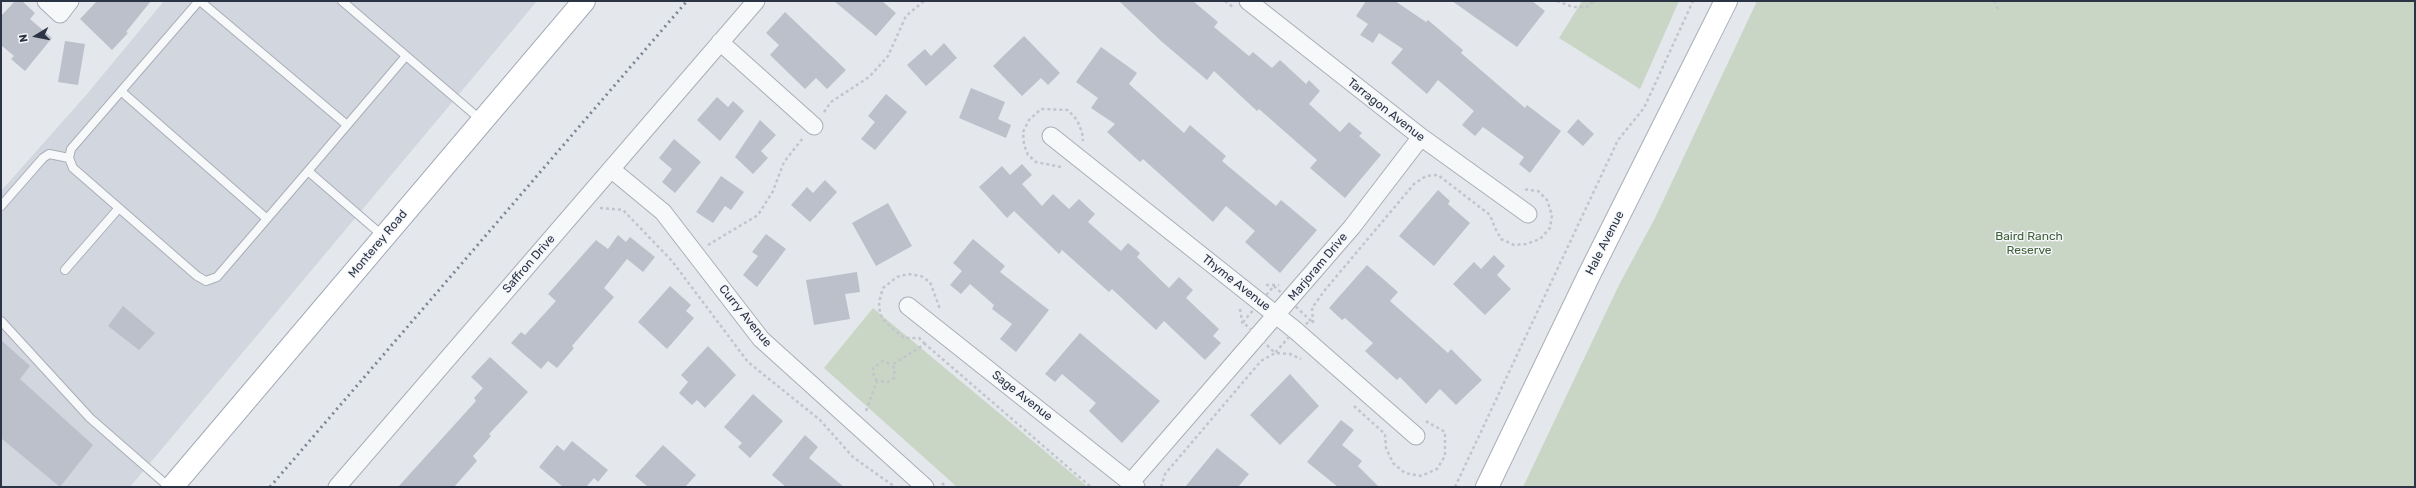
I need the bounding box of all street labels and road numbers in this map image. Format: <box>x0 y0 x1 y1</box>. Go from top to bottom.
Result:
street label: Tarragon Avenue <box>1344 75 1428 145</box>
street label: Monterey Road <box>346 207 410 281</box>
street label: Hale Avenue <box>1583 209 1627 277</box>
street label: Marjoram Drive <box>1285 230 1351 304</box>
street label: Saffron Drive <box>500 232 558 296</box>
street label: Thyme Avenue <box>1199 252 1273 314</box>
street label: Curry Avenue <box>716 282 774 350</box>
street label: Sage Avenue <box>989 368 1055 424</box>

